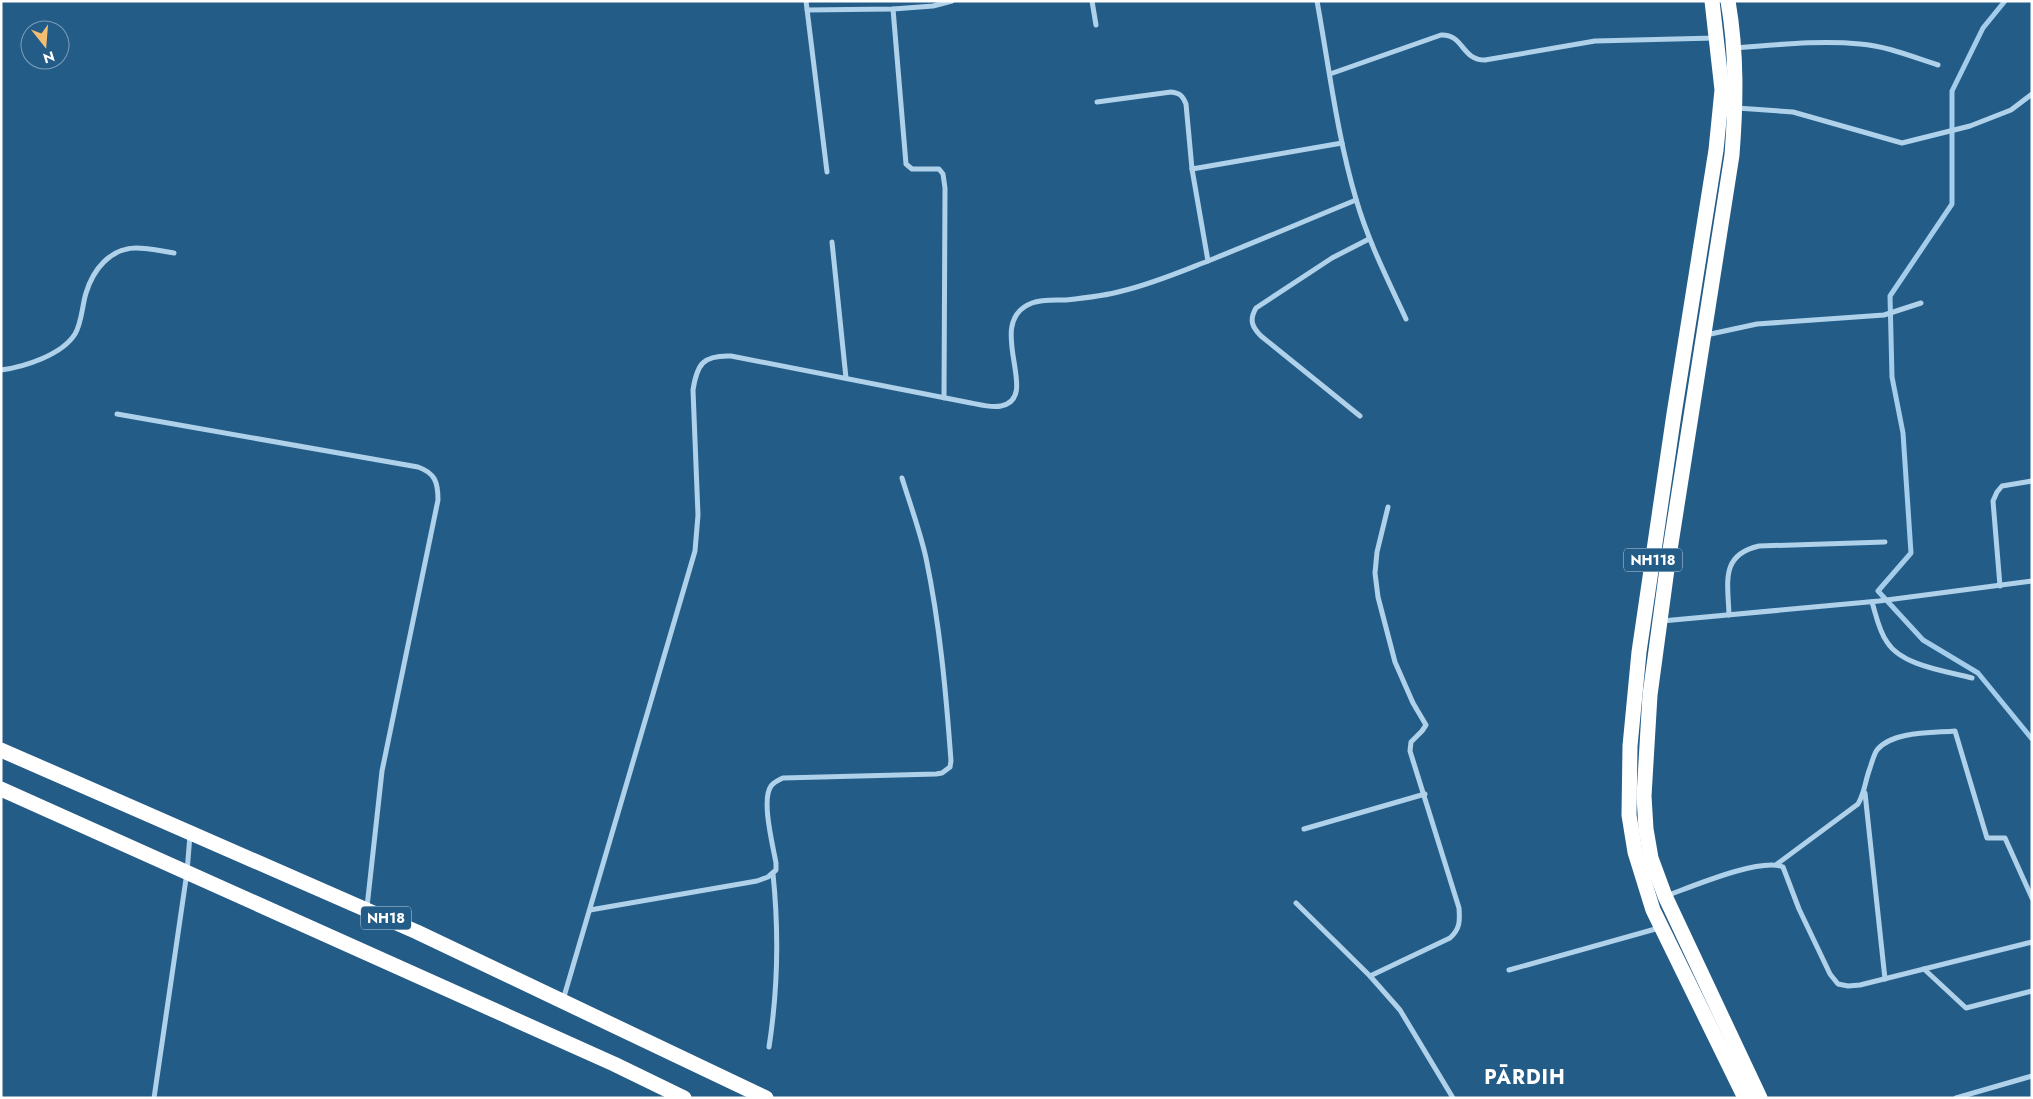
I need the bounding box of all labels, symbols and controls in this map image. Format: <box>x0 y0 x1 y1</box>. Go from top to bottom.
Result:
north arrow <box>20 20 70 70</box>
text: N <box>41 46 57 69</box>
road number: NH118 <box>1624 548 1682 572</box>
road number: NH18 <box>361 906 411 930</box>
district label: PĀRDIH <box>1484 1063 1566 1092</box>

